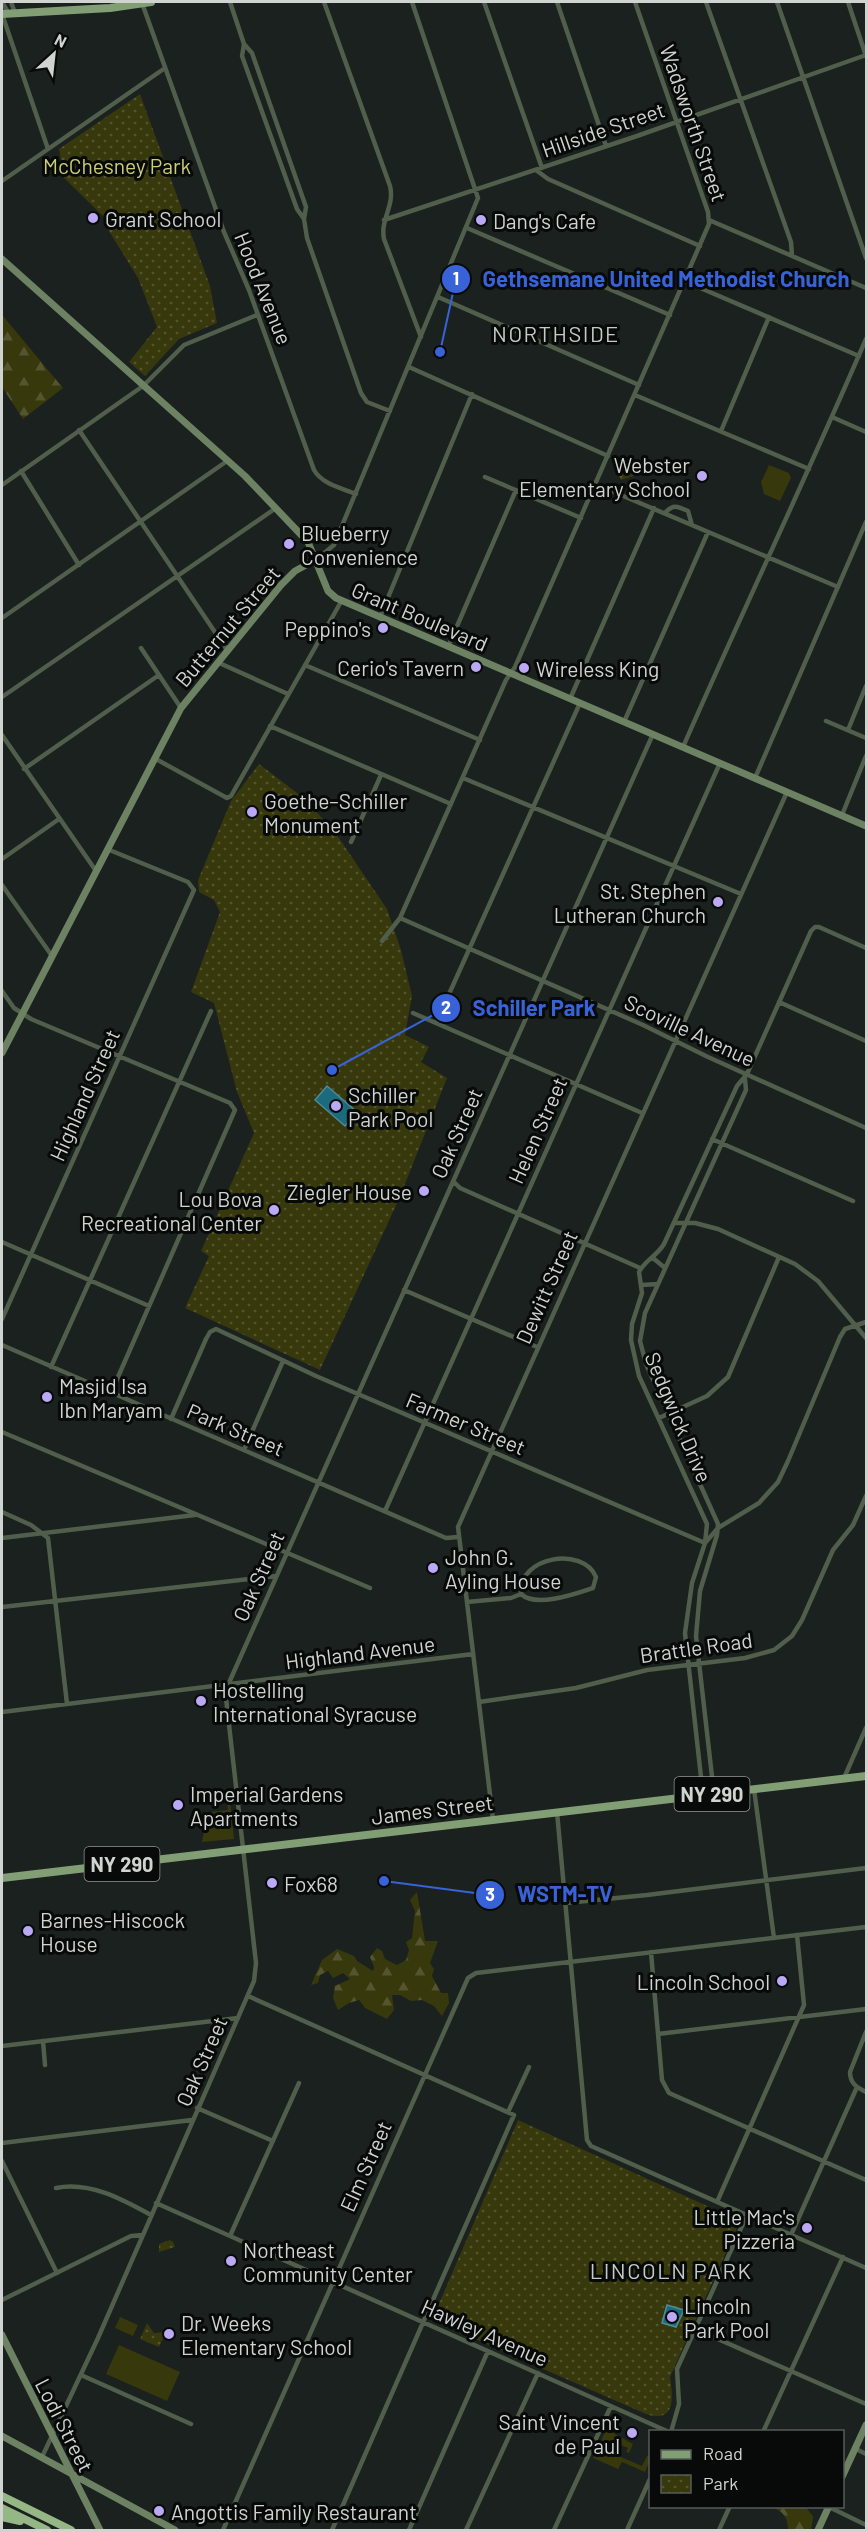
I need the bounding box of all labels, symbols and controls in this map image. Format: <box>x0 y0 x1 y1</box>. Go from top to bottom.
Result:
north arrow <box>24 24 84 84</box>
text: N <box>52 29 70 51</box>
street label: Wadsworth Street <box>656 42 732 204</box>
street label: Hillside Street <box>538 96 668 162</box>
park label: McChesney Park <box>43 153 191 178</box>
place label: Grant School <box>105 206 221 231</box>
place label: Dang's Cafe <box>493 208 596 233</box>
marker: Grant School <box>86 211 100 225</box>
marker: Dang's Cafe <box>474 213 488 227</box>
street label: Hood Avenue <box>230 228 298 348</box>
callout: Gethsemane United Methodist Church <box>441 259 861 299</box>
text: Gethsemane United Methodist Church <box>483 265 849 291</box>
text: 1 <box>453 267 459 289</box>
district label: NORTHSIDE <box>492 320 620 346</box>
place label: Webster Elementary School <box>519 452 690 501</box>
marker: Webster Elementary School <box>695 469 709 483</box>
place label: Blueberry Convenience <box>301 520 418 569</box>
marker: Blueberry Convenience <box>282 537 296 551</box>
street label: Butternut Street <box>169 561 285 691</box>
street label: Grant Boulevard <box>348 576 492 656</box>
place label: Peppino's <box>285 616 371 641</box>
marker: Peppino's <box>376 621 390 635</box>
place label: Cerio's Tavern <box>337 655 464 680</box>
place label: Wireless King <box>536 656 659 681</box>
marker: Cerio's Tavern <box>469 660 483 674</box>
marker: Wireless King <box>517 661 531 675</box>
place label: Goethe–Schiller Monument <box>264 788 408 837</box>
marker: Goethe–Schiller Monument <box>245 805 259 819</box>
place label: St. Stephen Lutheran Church <box>554 878 706 927</box>
marker: St. Stephen Lutheran Church <box>711 895 725 909</box>
callout: Schiller Park <box>431 988 608 1028</box>
street label: Scoville Avenue <box>621 989 759 1071</box>
text: Schiller Park <box>473 994 596 1020</box>
text: 2 <box>441 996 451 1018</box>
street label: Highland Street <box>44 1025 124 1165</box>
street label: Helen Street <box>502 1073 572 1187</box>
place label: Schiller Park Pool <box>348 1082 433 1131</box>
street label: Oak Street <box>425 1084 487 1182</box>
marker: Schiller Park Pool <box>329 1099 343 1113</box>
place label: Ziegler House <box>287 1179 412 1204</box>
marker: Ziegler House <box>417 1184 431 1198</box>
place label: Lou Bova Recreational Center <box>81 1186 262 1235</box>
marker: Lou Bova Recreational Center <box>267 1203 281 1217</box>
street label: Dewitt Street <box>510 1227 582 1347</box>
street label: Sedgwick Drive <box>640 1348 718 1486</box>
place label: Masjid Isa Ibn Maryam <box>59 1373 163 1422</box>
street label: Farmer Street <box>403 1387 529 1459</box>
marker: Masjid Isa Ibn Maryam <box>40 1390 54 1404</box>
street label: Park Street <box>184 1397 288 1461</box>
street label: Oak Street <box>227 1527 289 1625</box>
place label: John G. Ayling House <box>445 1544 562 1593</box>
marker: John G. Ayling House <box>426 1561 440 1575</box>
street label: Brattle Road <box>638 1627 754 1667</box>
street label: Highland Avenue <box>284 1630 436 1674</box>
place label: Hostelling International Syracuse <box>213 1677 417 1726</box>
marker: Hostelling International Syracuse <box>194 1694 208 1708</box>
road number: NY 290 <box>674 1777 750 1811</box>
place label: Imperial Gardens Apartments <box>190 1781 343 1830</box>
street label: James Street <box>370 1789 494 1829</box>
marker: Imperial Gardens Apartments <box>171 1798 185 1812</box>
road number: NY 290 <box>84 1847 160 1881</box>
place label: Fox68 <box>284 1871 338 1896</box>
callout: WSTM-TV <box>475 1875 625 1915</box>
marker: Fox68 <box>265 1876 279 1890</box>
text: WSTM-TV <box>517 1880 613 1906</box>
text: 3 <box>485 1883 495 1905</box>
place label: Barnes-Hiscock House <box>40 1907 185 1956</box>
marker: Barnes-Hiscock House <box>21 1924 35 1938</box>
place label: Lincoln School <box>637 1969 770 1994</box>
marker: Lincoln School <box>775 1974 789 1988</box>
street label: Oak Street <box>170 2012 232 2110</box>
street label: Elm Street <box>334 2117 396 2215</box>
place label: Little Mac's Pizzeria <box>693 2204 795 2253</box>
marker: Little Mac's Pizzeria <box>800 2221 814 2235</box>
place label: Northeast Community Center <box>243 2237 413 2286</box>
marker: Northeast Community Center <box>224 2254 238 2268</box>
district label: LINCOLN PARK <box>590 2257 752 2283</box>
street label: Hawley Avenue <box>418 2293 552 2371</box>
place label: Lincoln Park Pool <box>684 2293 769 2342</box>
place label: Dr. Weeks Elementary School <box>181 2310 352 2359</box>
marker: Lincoln Park Pool <box>665 2310 679 2324</box>
marker: Dr. Weeks Elementary School <box>162 2327 176 2341</box>
street label: Lodi Street <box>31 2374 99 2476</box>
place label: Saint Vincent de Paul <box>499 2409 620 2458</box>
marker: Saint Vincent de Paul <box>625 2426 639 2440</box>
legend <box>649 2430 844 2508</box>
text: Road <box>703 2442 743 2464</box>
text: Park <box>703 2472 738 2494</box>
place label: Angottis Family Restaurant <box>171 2499 417 2524</box>
marker: Angottis Family Restaurant <box>152 2504 166 2518</box>

